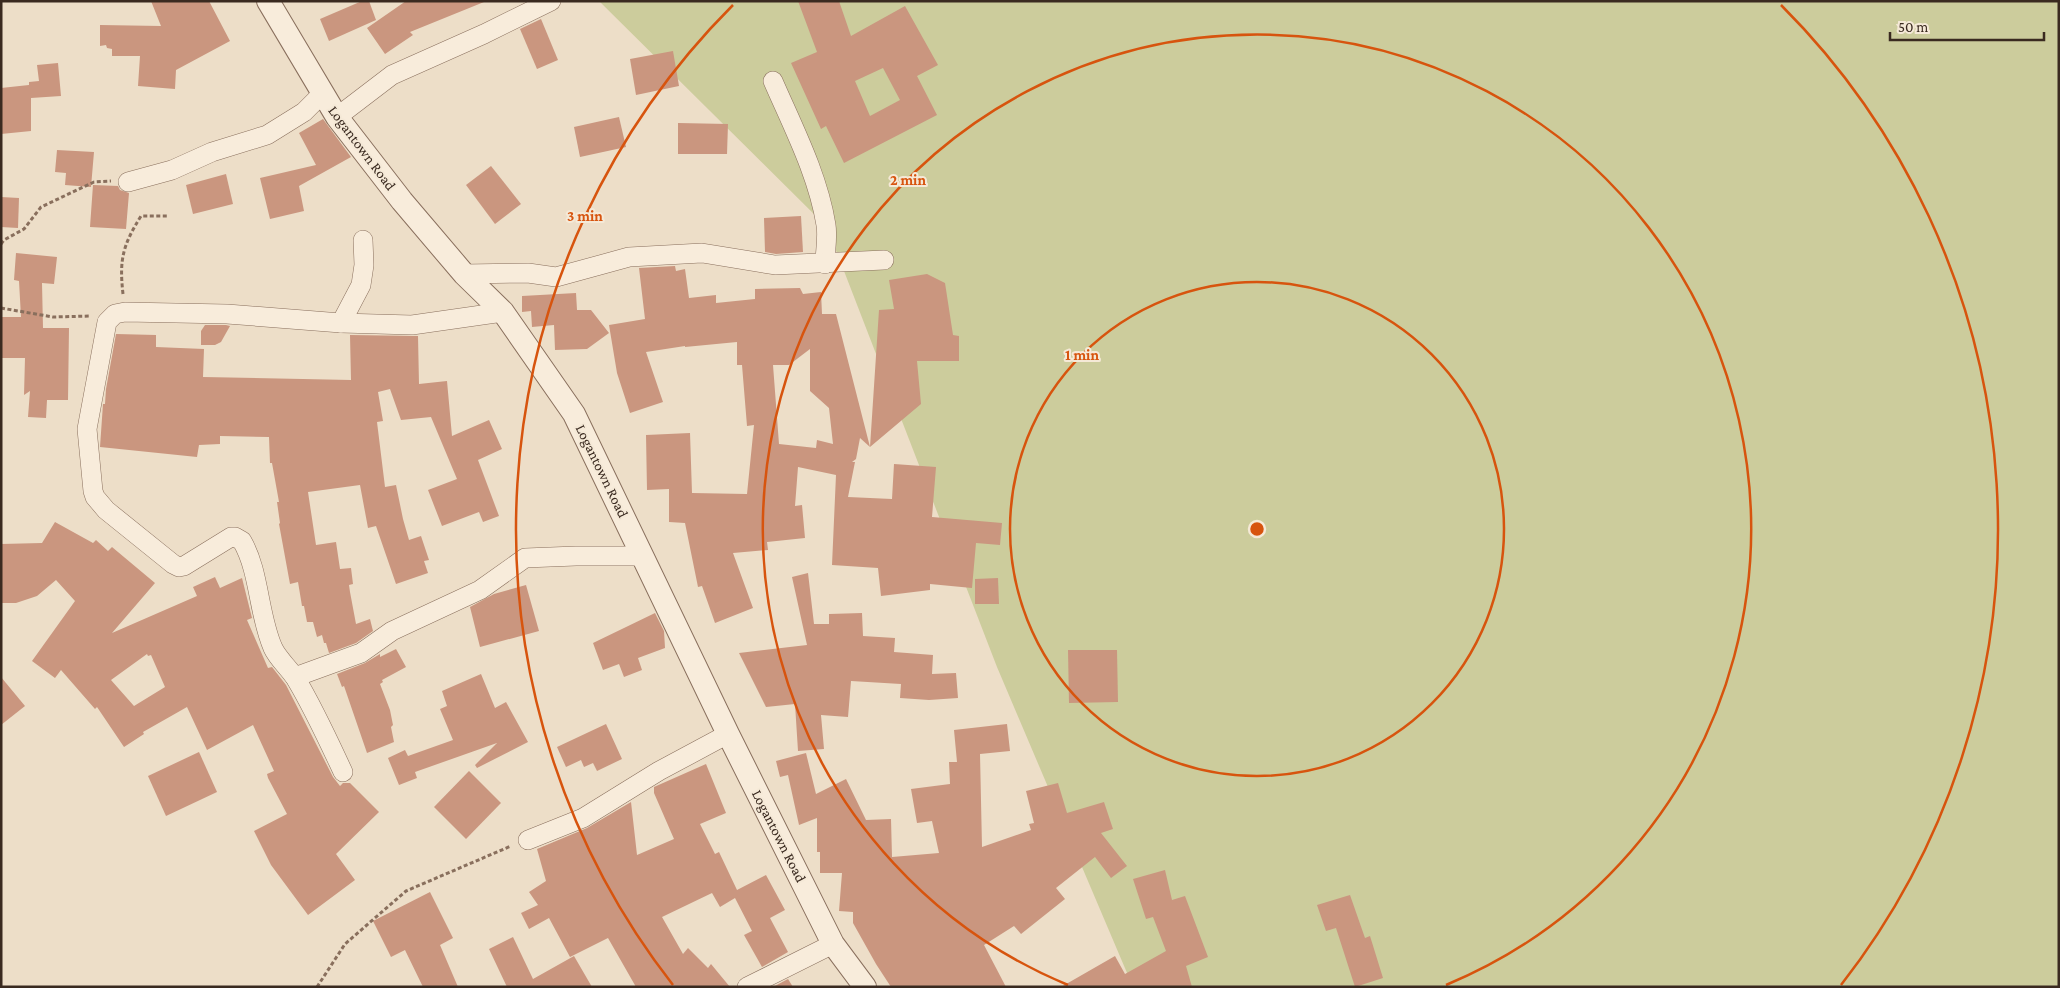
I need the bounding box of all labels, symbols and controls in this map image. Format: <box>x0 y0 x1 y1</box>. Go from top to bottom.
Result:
scale bar <box>1890 10 2044 42</box>
text: 50 m <box>1898 19 1928 35</box>
street label: Logantown Road <box>324 103 399 194</box>
text: 2 min <box>890 172 926 188</box>
text: 3 min <box>567 208 603 224</box>
text: 1 min <box>1065 347 1099 363</box>
street label: Logantown Road <box>572 422 632 521</box>
centre of rings <box>1248 520 1266 538</box>
street label: Logantown Road <box>748 787 809 885</box>

